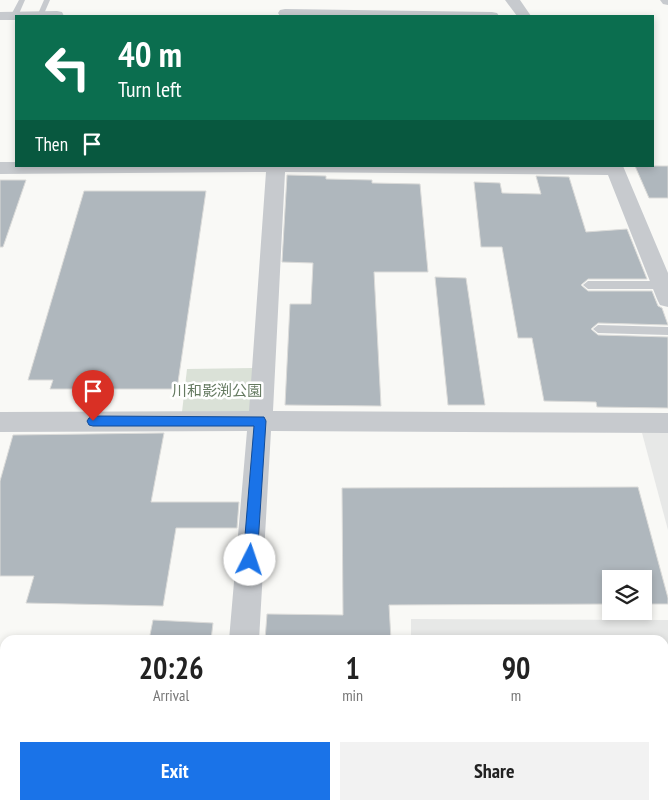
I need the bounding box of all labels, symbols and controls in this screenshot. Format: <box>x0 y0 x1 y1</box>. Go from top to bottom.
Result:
text: 40 m <box>118 31 182 77</box>
icon: left <box>35 35 100 100</box>
text: Turn left <box>118 75 182 103</box>
icon: arrive <box>78 130 106 158</box>
text: Then <box>35 132 68 156</box>
pin <box>72 370 114 421</box>
icon: arrive <box>79 377 107 405</box>
park label: 川和影渕公園 <box>172 381 262 400</box>
position arrow <box>223 533 275 585</box>
map controls <box>602 570 652 620</box>
button: layers <box>602 570 652 620</box>
text: 20:26 <box>139 648 204 687</box>
text: 1 <box>345 648 360 687</box>
text: 90 <box>502 648 530 687</box>
text: Arrival <box>153 685 189 705</box>
text: min <box>342 685 363 705</box>
text: m <box>511 685 521 705</box>
button: Exit <box>20 742 330 800</box>
button: Share <box>340 742 649 800</box>

